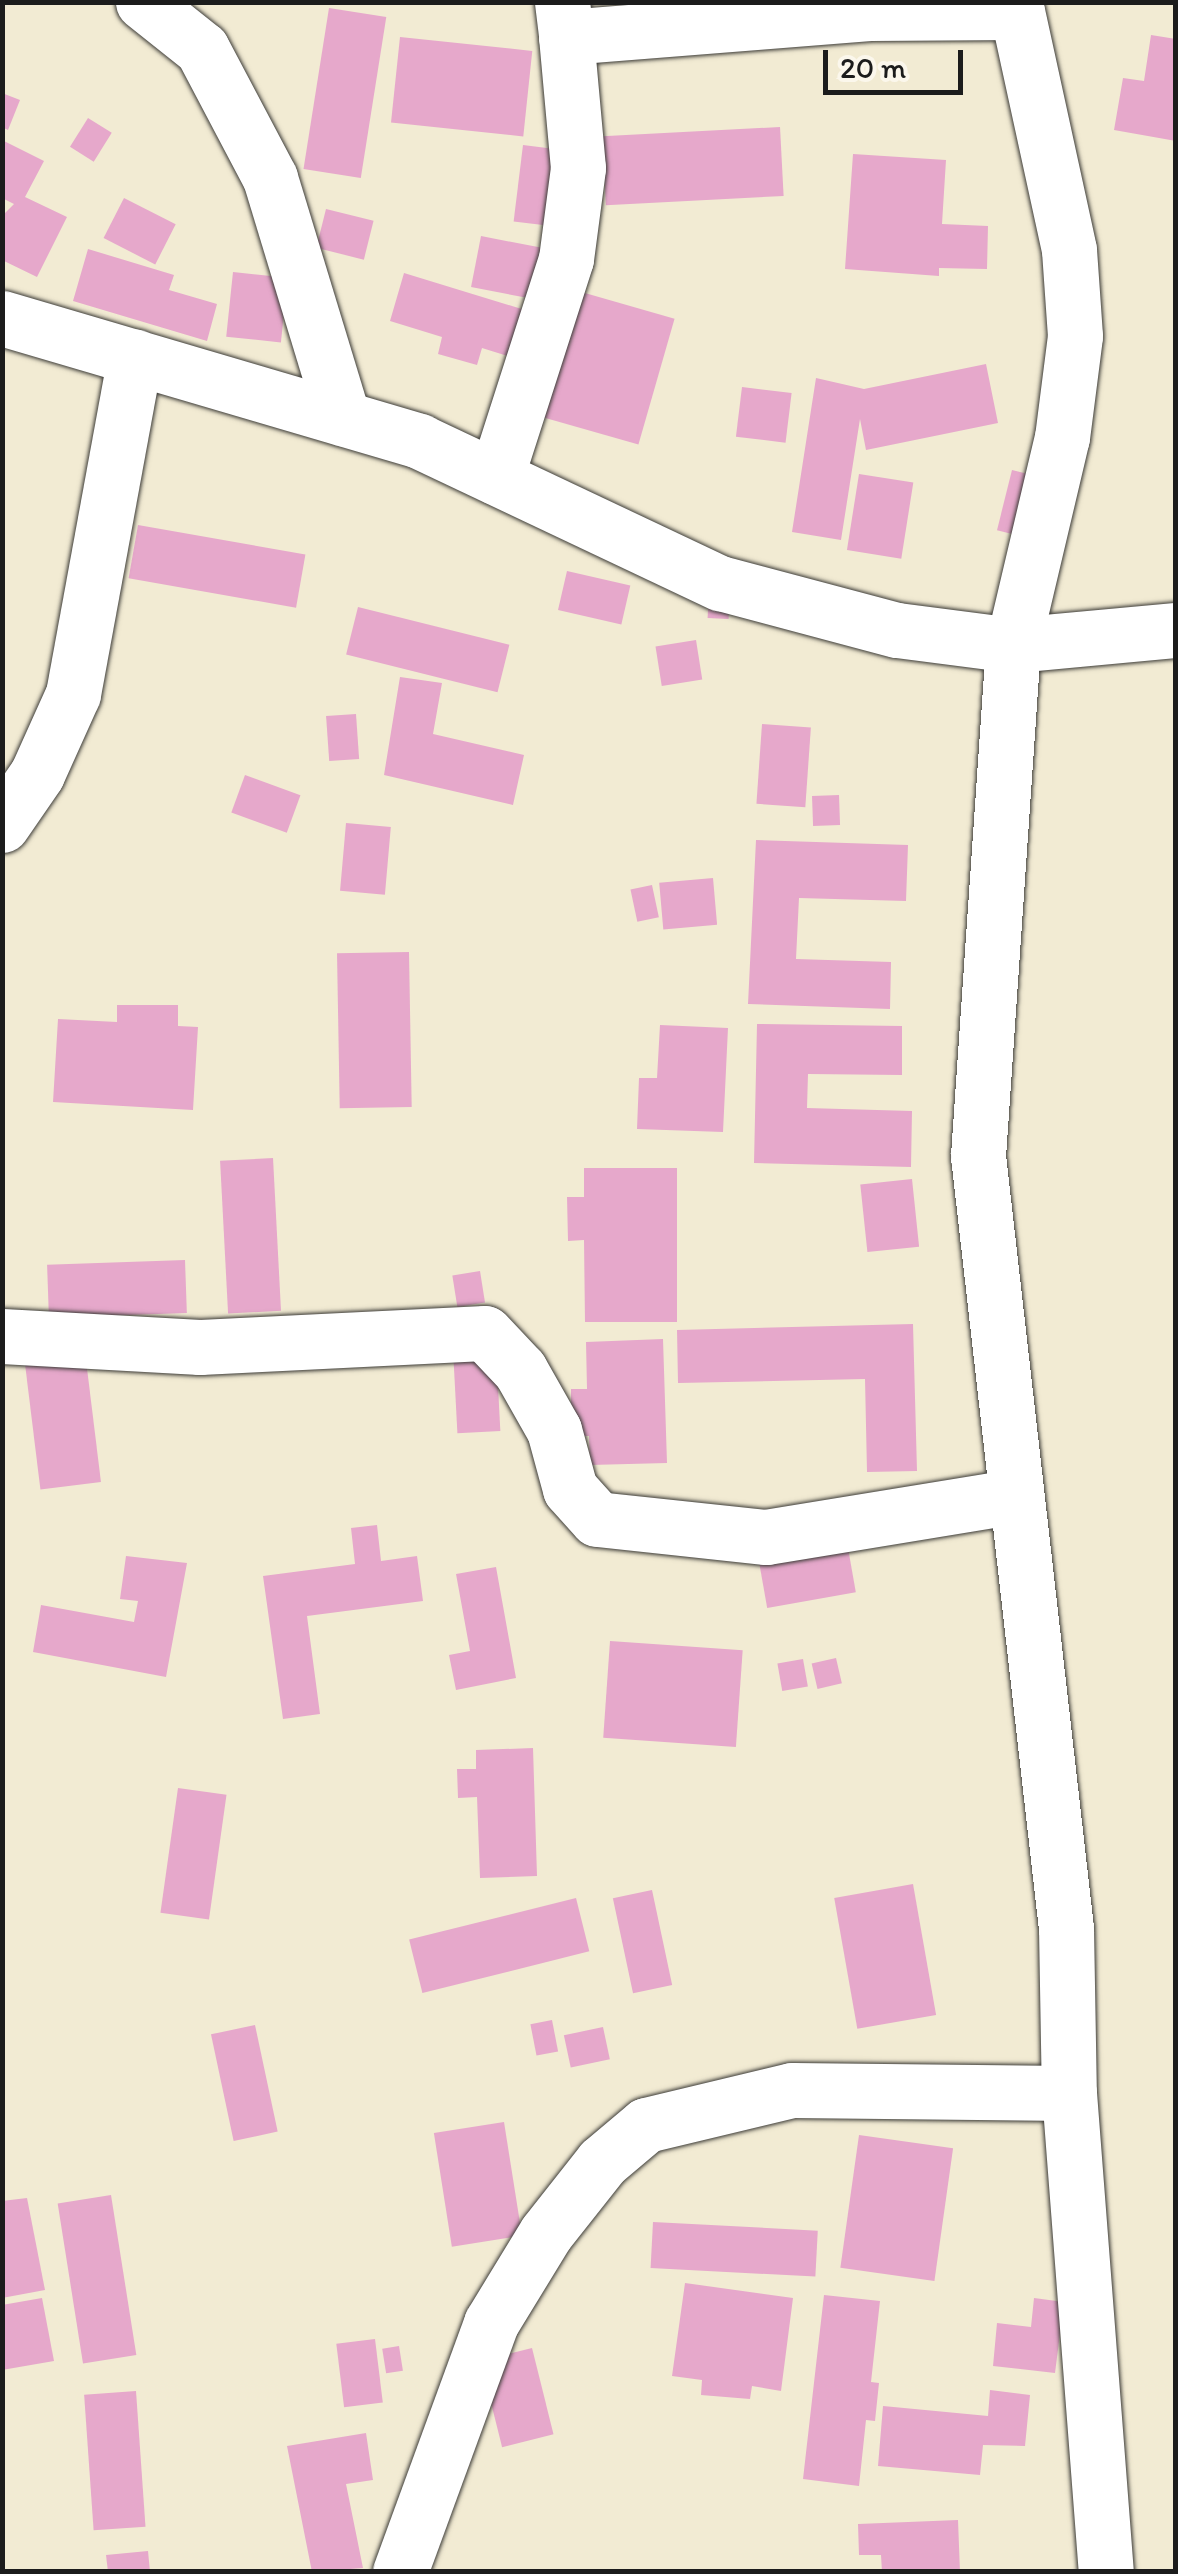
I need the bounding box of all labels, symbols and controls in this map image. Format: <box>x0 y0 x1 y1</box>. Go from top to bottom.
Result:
scale bar <box>828 30 968 92</box>
text: 20 m <box>840 49 906 86</box>

